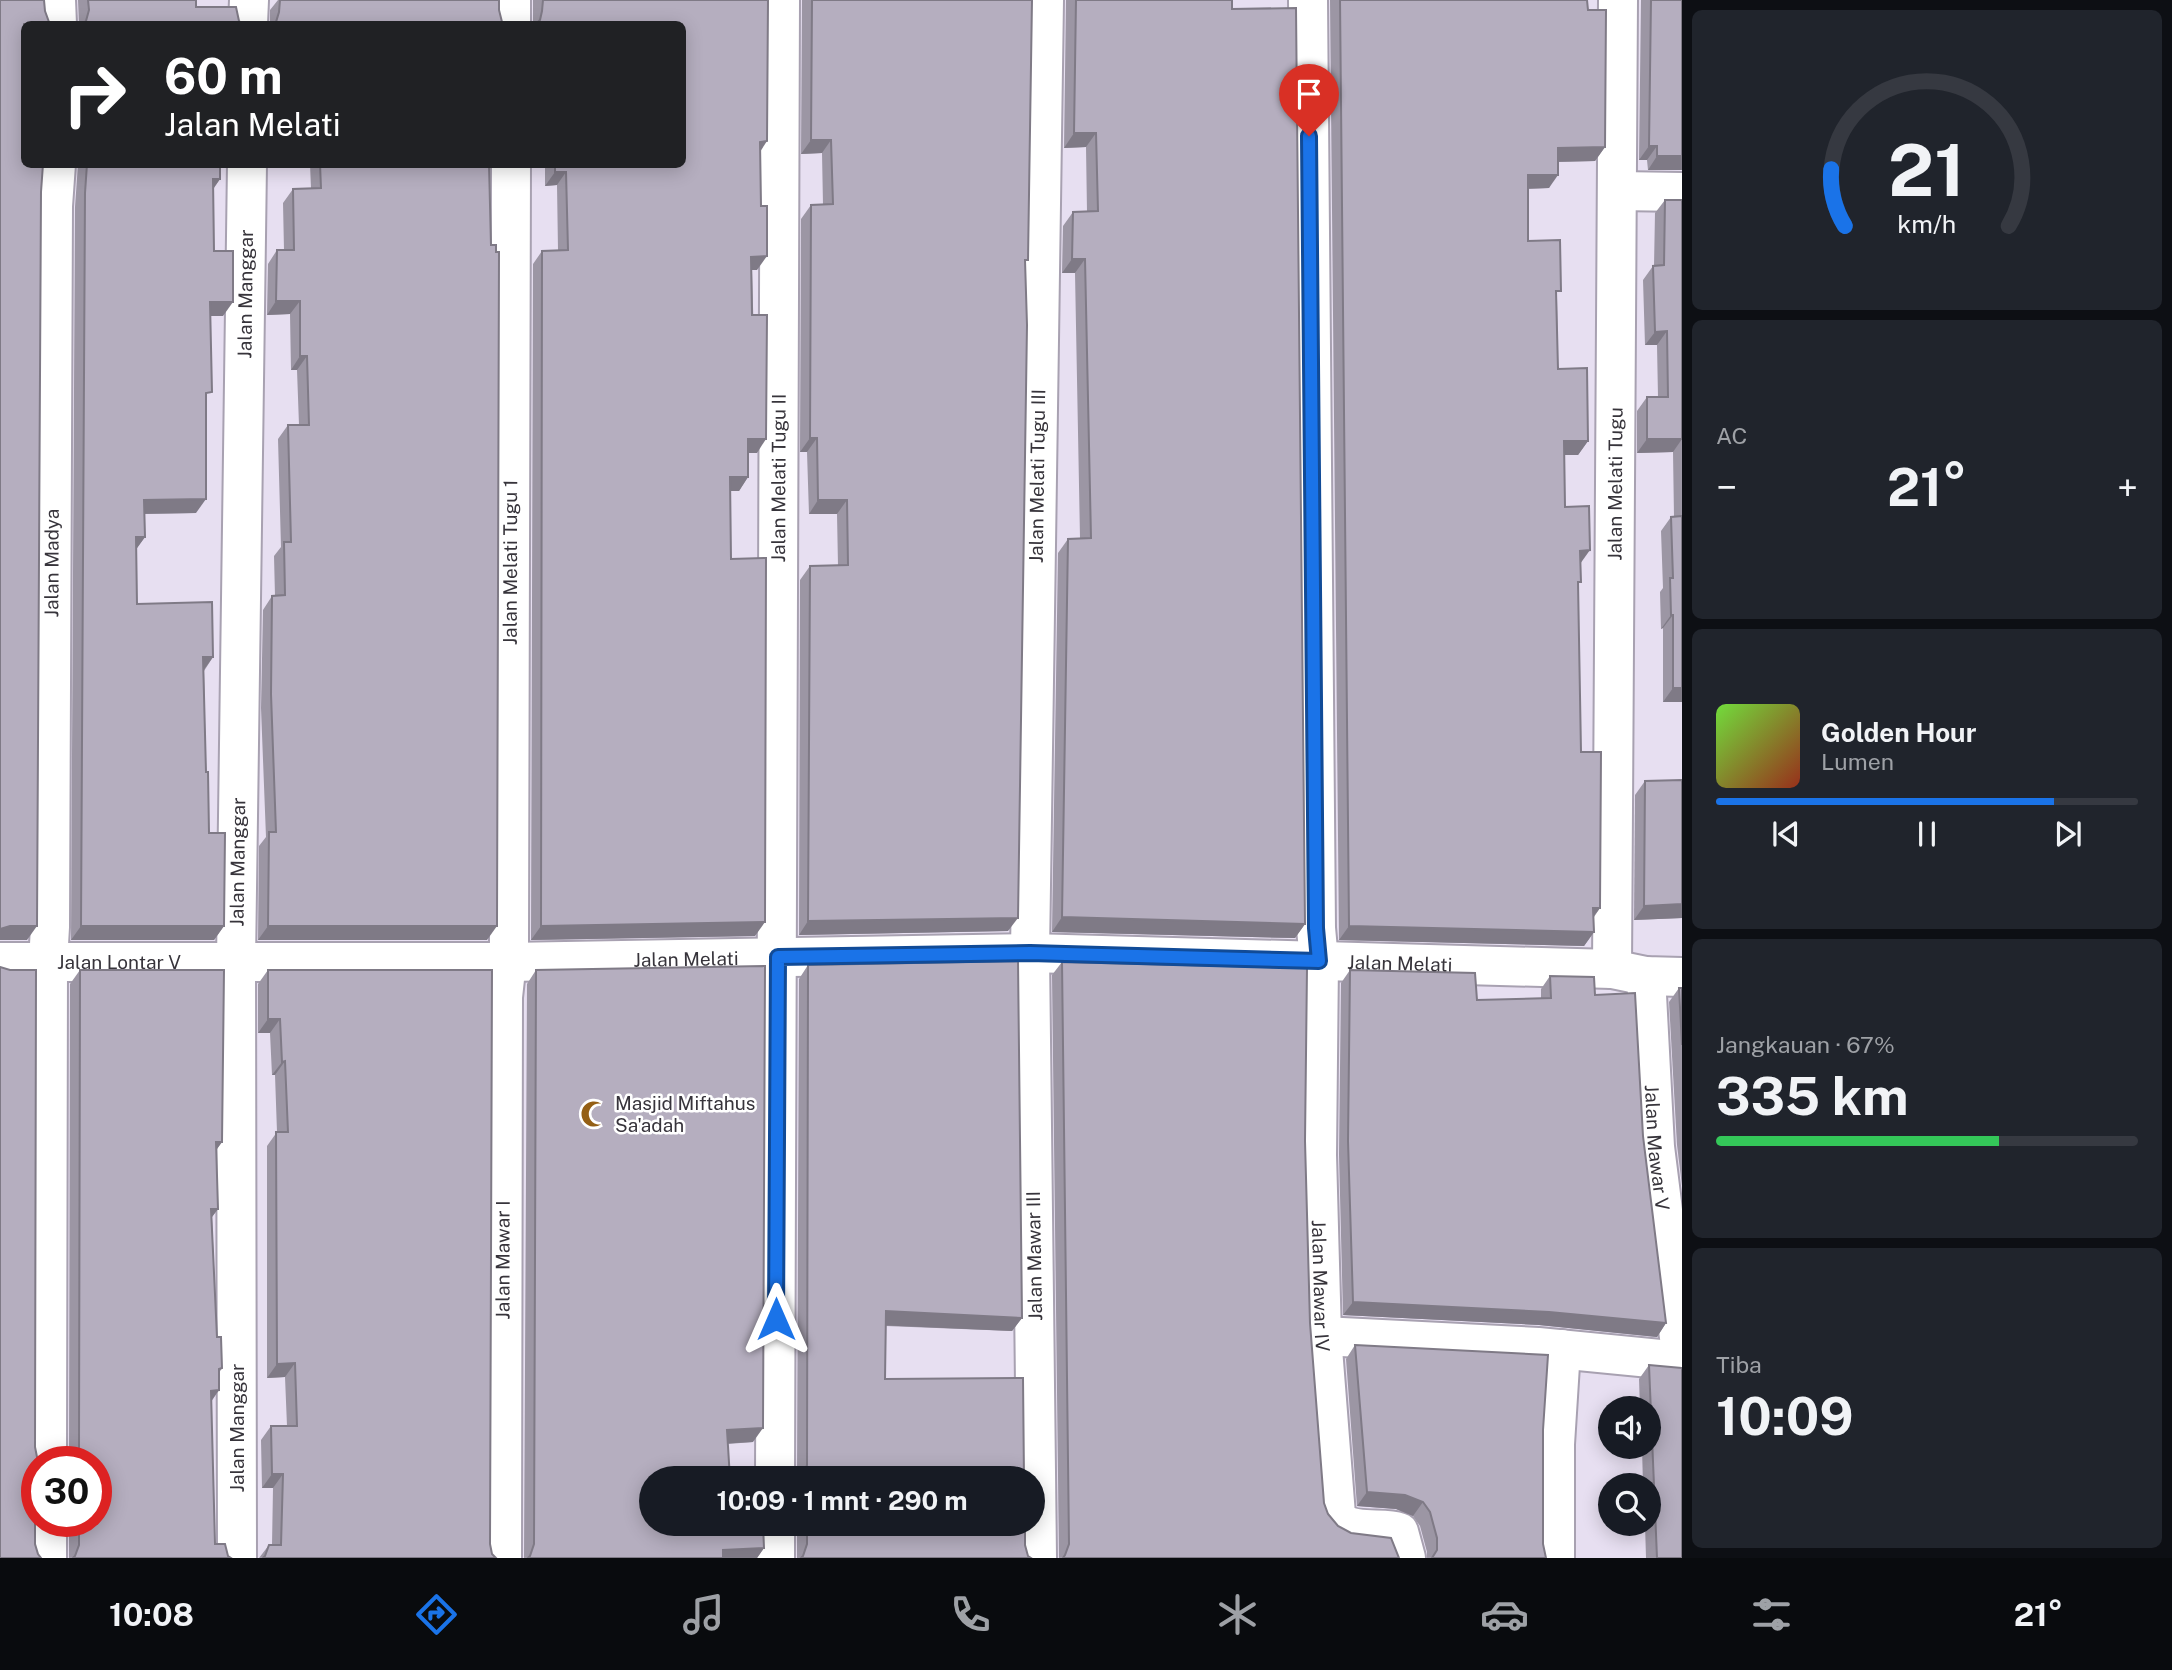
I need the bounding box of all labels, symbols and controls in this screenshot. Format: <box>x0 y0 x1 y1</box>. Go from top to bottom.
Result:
text: 60 m <box>164 47 283 105</box>
icon: right <box>49 49 140 140</box>
pin <box>1279 64 1339 136</box>
icon: arrive <box>1290 75 1328 113</box>
text: Jalan Melati <box>164 106 341 143</box>
text: 21 <box>1888 127 1966 212</box>
text: km/h <box>1898 209 1956 239</box>
street label: Jalan Manggar <box>233 229 257 359</box>
street label: Jalan Melati Tugu III <box>1025 389 1049 563</box>
street label: Jalan Melati Tugu II <box>767 394 790 562</box>
street label: Jalan Melati Tugu <box>1604 407 1626 561</box>
text: AC <box>1716 422 1747 449</box>
text: 21° <box>1887 457 1967 518</box>
text: − <box>1716 465 1737 510</box>
text: + <box>2117 465 2138 510</box>
street label: Jalan Melati Tugu 1 <box>499 479 521 645</box>
street label: Jalan Madya <box>40 509 63 617</box>
text: Golden Hour <box>1821 717 1976 748</box>
text: Lumen <box>1821 748 1894 775</box>
street label: Jalan Manggar <box>225 797 249 927</box>
icon: previous <box>1767 815 1805 853</box>
icon: pause <box>1908 815 1946 853</box>
icon: next <box>2049 815 2087 853</box>
street label: Jalan Melati <box>633 947 739 971</box>
street label: Jalan Lontar V <box>57 951 181 973</box>
street label: Jalan Melati <box>1347 951 1453 976</box>
text: Jangkauan · 67% <box>1716 1031 1895 1058</box>
text: 335 km <box>1716 1066 1909 1127</box>
street label: Jalan Mawar V <box>1641 1084 1674 1212</box>
place label: Masjid Miftahus Sa'adah <box>615 1092 755 1136</box>
mosque icon: Masjid Miftahus Sa'adah <box>579 1099 609 1129</box>
street label: Jalan Mawar III <box>1022 1191 1046 1321</box>
street label: Jalan Mawar I <box>491 1200 514 1320</box>
street label: Jalan Mawar IV <box>1308 1219 1334 1353</box>
position arrow <box>739 1282 813 1356</box>
text: Tiba <box>1716 1351 1762 1378</box>
street label: Jalan Manggar <box>226 1364 248 1492</box>
text: 10:09 <box>1716 1386 1853 1447</box>
map controls <box>1598 1396 1661 1536</box>
button: sound <box>1598 1396 1661 1459</box>
speed limit sign: 30 <box>21 1446 112 1537</box>
button: search <box>1598 1473 1661 1536</box>
text: 10:09 · 1 mnt · 290 m <box>717 1485 967 1516</box>
icon: directions <box>412 1590 461 1639</box>
icon: music <box>679 1590 728 1639</box>
icon: phone <box>946 1590 995 1639</box>
icon: climate <box>1213 1590 1262 1639</box>
icon: car <box>1480 1590 1529 1639</box>
icon: filters <box>1747 1590 1796 1639</box>
text: 10:08 <box>109 1596 194 1633</box>
text: 21° <box>2014 1596 2063 1633</box>

